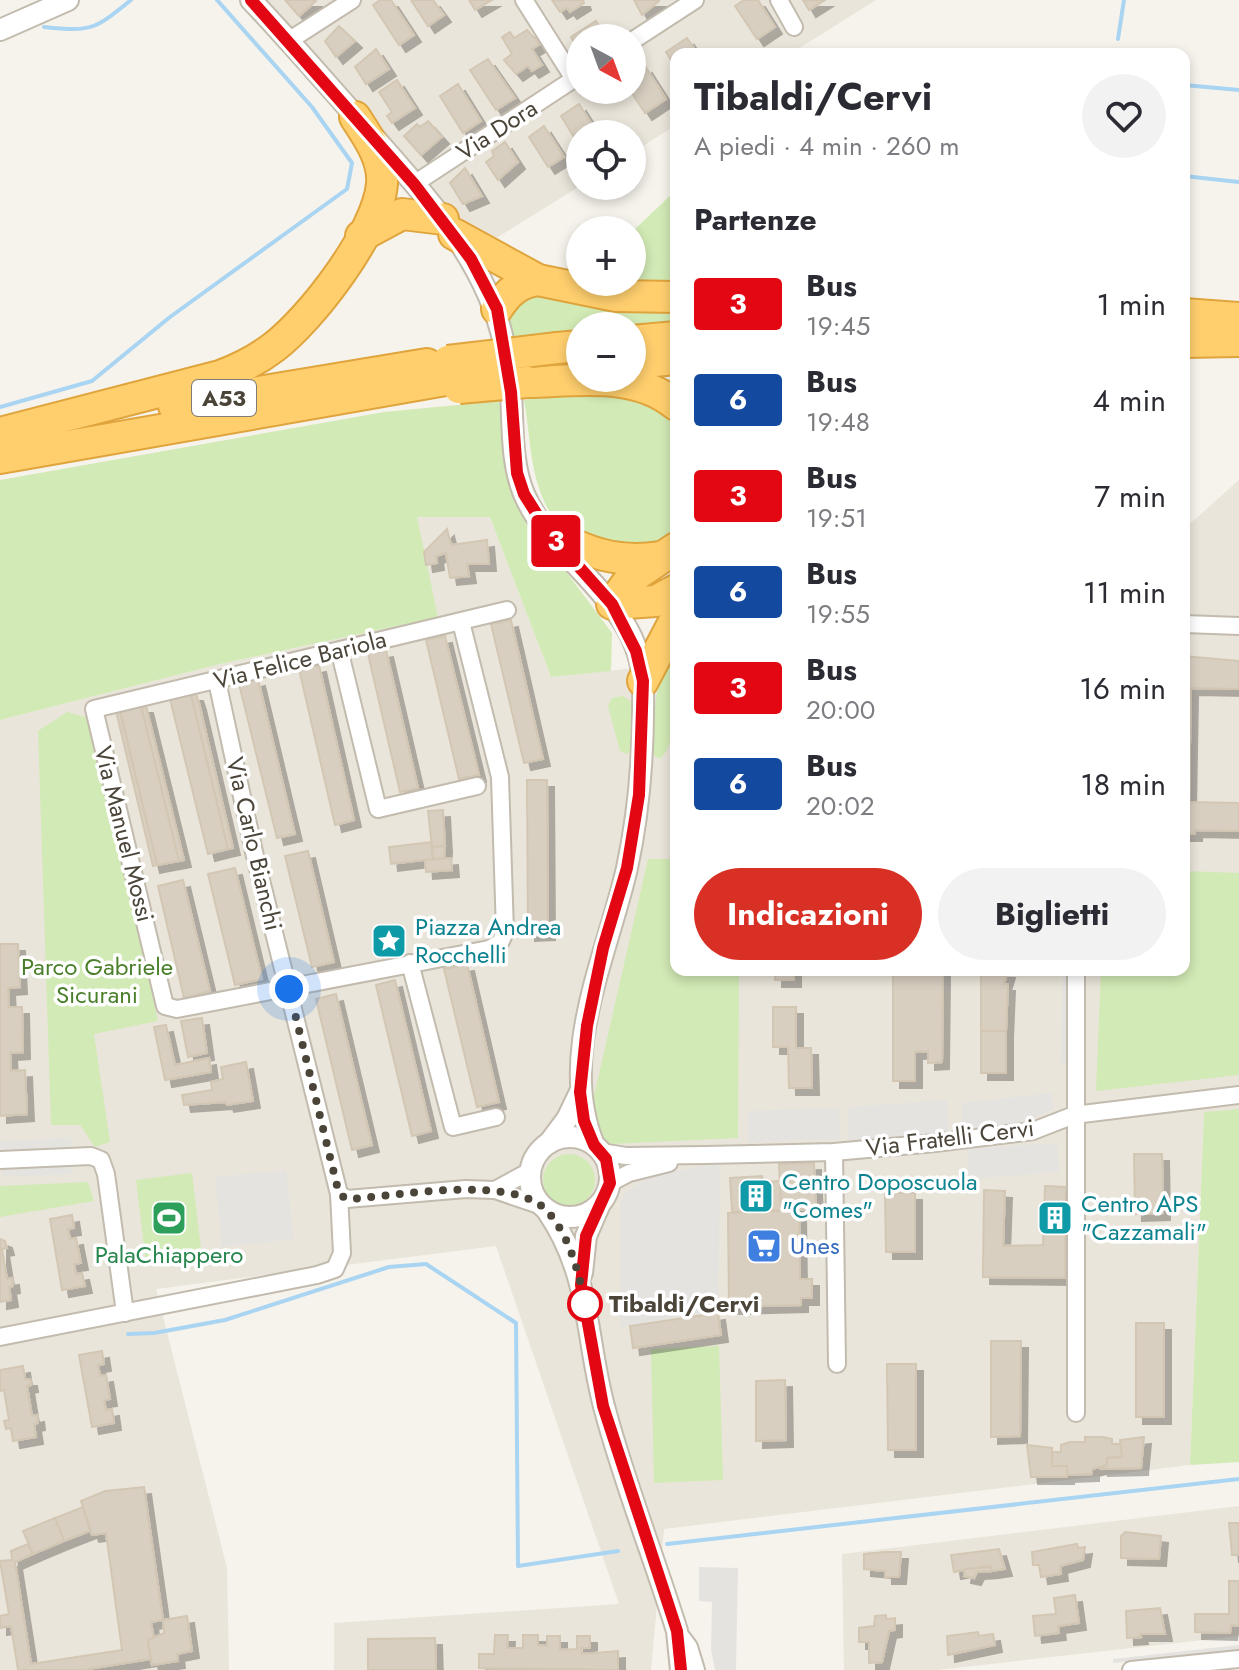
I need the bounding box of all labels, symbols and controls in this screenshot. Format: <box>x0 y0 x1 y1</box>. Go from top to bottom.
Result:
north arrow <box>566 24 646 104</box>
map controls <box>566 24 646 392</box>
text: Tibaldi/Cervi <box>694 69 932 124</box>
button: heart <box>1082 74 1166 158</box>
street label: Via Dora <box>449 90 544 169</box>
button: locate <box>566 120 646 200</box>
text: A piedi · 4 min · 260 m <box>694 127 959 165</box>
text: Partenze <box>694 198 817 241</box>
button: + <box>566 216 646 296</box>
text: Bus <box>806 264 857 307</box>
text: 3 <box>729 283 747 324</box>
text: 1 min <box>1097 283 1166 326</box>
text: 19:45 <box>806 307 870 345</box>
button: − <box>566 312 646 392</box>
text: Bus <box>806 360 857 403</box>
text: 6 <box>729 379 747 420</box>
text: 4 min <box>1093 379 1166 422</box>
road number: A53 <box>192 380 256 416</box>
text: 19:48 <box>806 403 870 441</box>
text: Bus <box>806 456 857 499</box>
text: 3 <box>729 475 747 516</box>
text: 7 min <box>1094 475 1166 518</box>
text: 19:51 <box>806 499 867 537</box>
line badge: 3 <box>530 515 582 567</box>
text: 3 <box>547 520 565 561</box>
text: Bus <box>806 552 857 595</box>
text: 6 <box>729 571 747 612</box>
text: 11 min <box>1083 571 1166 614</box>
text: 19:55 <box>806 595 870 633</box>
street label: Via Felice Bariola <box>210 621 390 698</box>
text: Bus <box>806 648 857 691</box>
text: 3 <box>729 667 747 708</box>
text: 16 min <box>1079 667 1166 710</box>
text: 20:00 <box>806 691 875 729</box>
street label: Via Manuel Mossi <box>86 742 163 926</box>
text: Bus <box>806 744 857 787</box>
street label: Via Carlo Bianchi <box>218 754 291 934</box>
text: 6 <box>729 763 747 804</box>
text: 18 min <box>1080 763 1166 806</box>
text: 20:02 <box>806 787 875 825</box>
button: Indicazioni <box>694 868 922 960</box>
button: Biglietti <box>938 868 1166 960</box>
place label: Piazza Andrea Rocchelli <box>415 909 561 972</box>
place icon: Piazza Andrea Rocchelli <box>370 922 408 960</box>
park label: Parco Gabriele Sicurani <box>21 949 173 1012</box>
your location <box>269 969 309 1009</box>
street label: Via Fratelli Cervi <box>864 1110 1036 1165</box>
place label: Centro Doposcuola "Comes" <box>782 1164 977 1227</box>
building icon: Centro Doposcuola "Comes" <box>737 1177 775 1215</box>
place label: Centro APS "Cazzamali" <box>1081 1186 1207 1249</box>
sports icon: PalaChiappero <box>150 1199 188 1237</box>
building icon: Centro APS "Cazzamali" <box>1036 1199 1074 1237</box>
supermarket icon: Unes <box>745 1227 783 1265</box>
place label: Unes <box>790 1228 840 1263</box>
place label: PalaChiappero <box>95 1237 243 1272</box>
place label: Tibaldi/Cervi <box>609 1286 759 1321</box>
marker: Tibaldi/Cervi <box>568 1287 602 1321</box>

